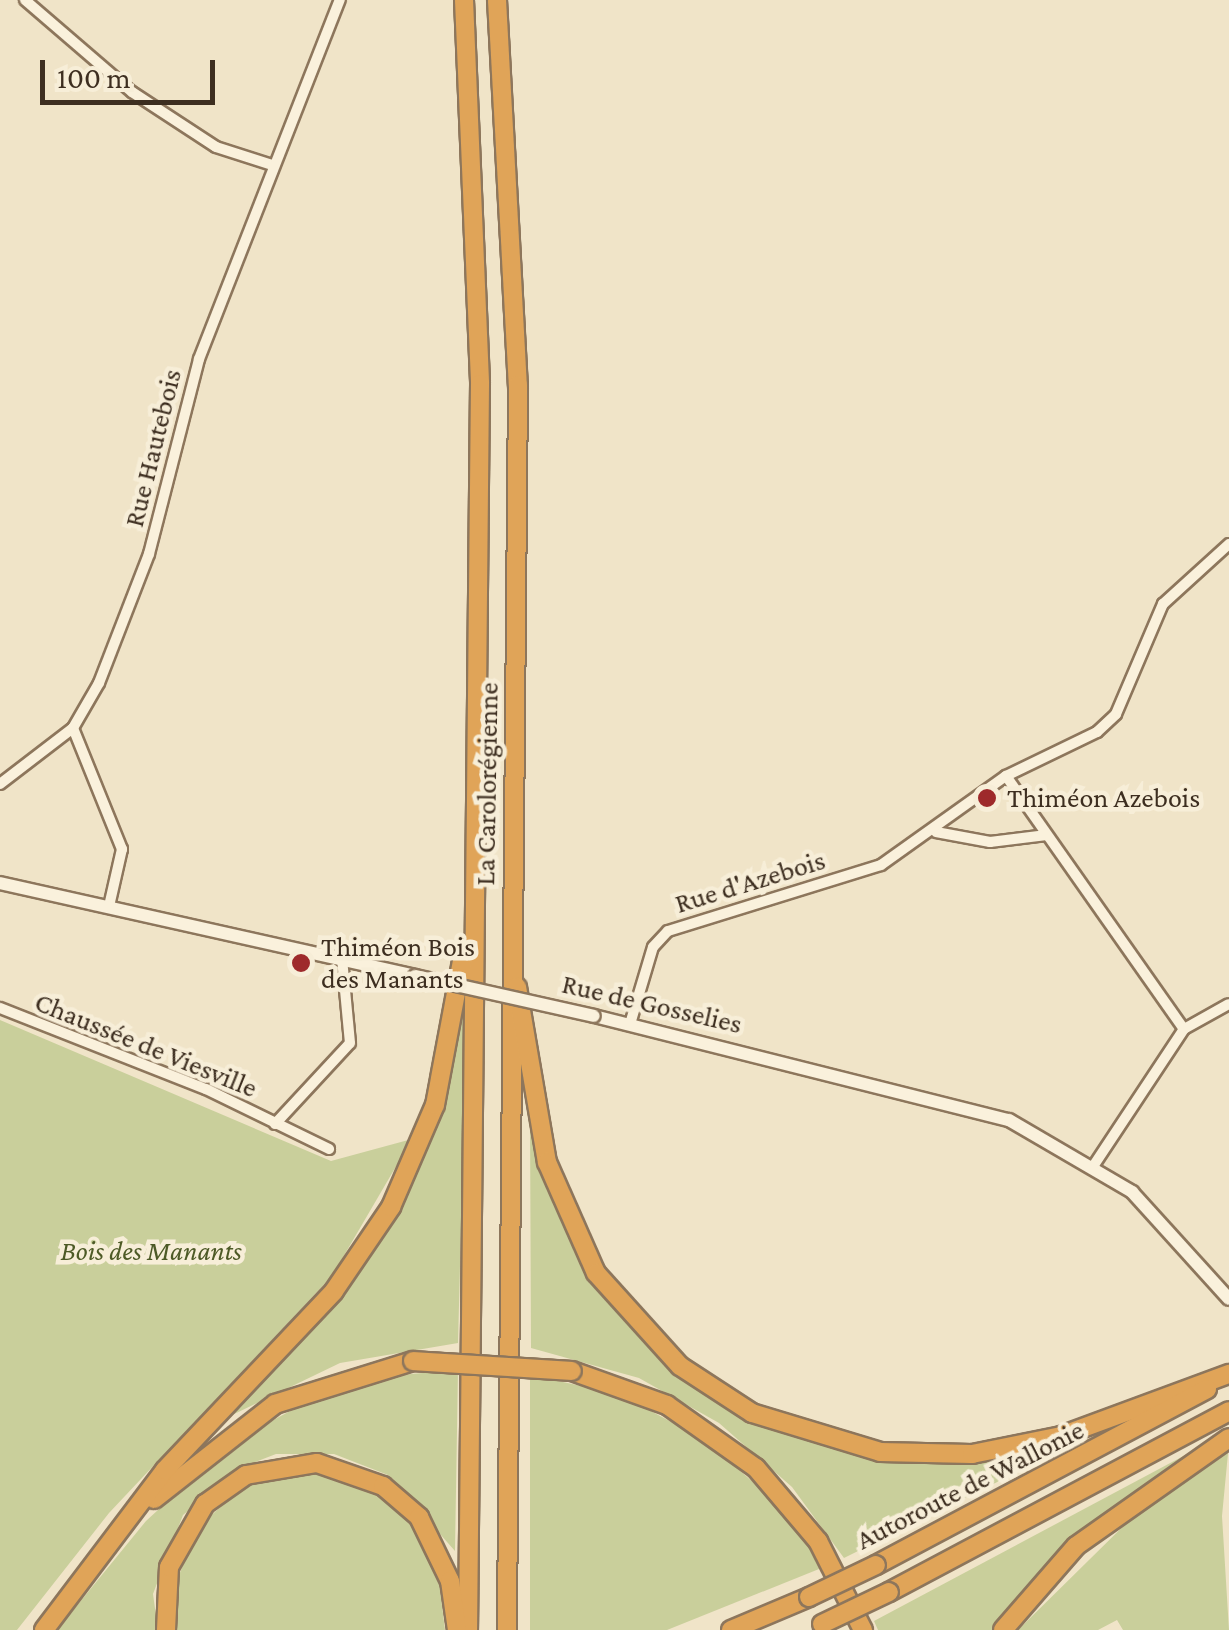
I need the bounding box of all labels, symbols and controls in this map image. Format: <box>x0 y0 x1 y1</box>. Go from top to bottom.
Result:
scale bar <box>45 40 220 102</box>
text: 100 m <box>57 61 131 94</box>
street label: Rue Hautebois <box>117 366 189 530</box>
street label: La Carolorégienne <box>468 682 506 886</box>
place label: Thiméon Azebois <box>1007 781 1200 815</box>
marker: Thiméon Azebois <box>976 787 998 809</box>
street label: Rue d'Azebois <box>671 843 829 921</box>
place label: Thiméon Bois des Manants <box>321 930 475 996</box>
marker: Thiméon Bois des Manants <box>290 952 312 974</box>
street label: Rue de Gosselies <box>559 967 745 1041</box>
street label: Chaussée de Viesville <box>30 985 262 1105</box>
park label: Bois des Manants <box>60 1234 242 1268</box>
street label: Autoroute de Wallonie <box>850 1413 1090 1557</box>

